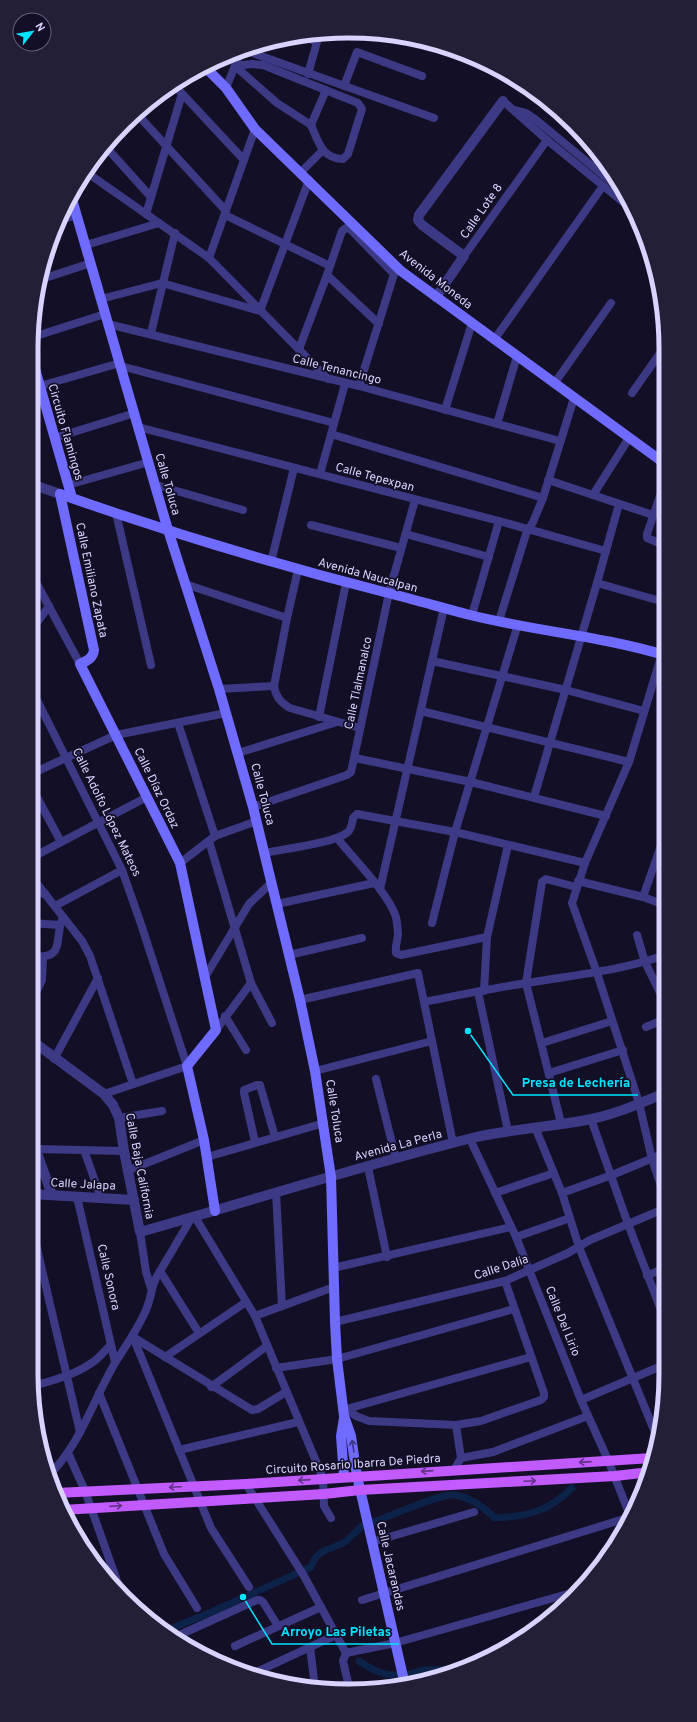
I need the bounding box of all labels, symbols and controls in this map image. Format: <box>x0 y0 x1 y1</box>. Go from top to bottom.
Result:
north arrow <box>12 12 52 52</box>
text: N <box>32 20 48 34</box>
street label: Calle Lote 8 <box>457 181 507 242</box>
street label: Avenida Moneda <box>395 246 475 313</box>
street label: Calle Tenancingo <box>291 351 383 389</box>
street label: Circuito Flamingos <box>44 382 87 483</box>
street label: Calle Toluca <box>151 451 184 517</box>
street label: Calle Tepexpan <box>333 460 416 496</box>
street label: Calle Emiliano Zapata <box>71 521 111 639</box>
street label: Avenida Naucalpan <box>316 555 419 597</box>
street label: Calle Tlalmanalco <box>341 635 377 731</box>
street label: Calle Adolfo López Mateos <box>68 745 144 879</box>
street label: Calle Díaz Ordaz <box>130 745 183 832</box>
street label: Calle Toluca <box>246 761 278 827</box>
callout: Presa de Lechería <box>513 1070 638 1095</box>
text: Presa de Lechería <box>522 1076 630 1092</box>
street label: Calle Toluca <box>321 1078 347 1144</box>
street label: Calle Baja California <box>121 1112 157 1221</box>
street label: Avenida La Perla <box>353 1127 444 1165</box>
street label: Calle Jalapa <box>50 1175 116 1195</box>
street label: Calle Sonora <box>93 1243 123 1312</box>
street label: Calle Dalia <box>472 1252 531 1284</box>
street label: Calle Del Lirio <box>541 1284 584 1359</box>
one-way arrow <box>349 1440 357 1453</box>
street label: Circuito Rosario Ibarra De Piedra <box>265 1451 441 1479</box>
one-way arrow <box>579 1458 592 1465</box>
one-way arrow <box>421 1468 434 1475</box>
one-way arrow <box>298 1476 311 1483</box>
one-way arrow <box>523 1477 536 1484</box>
one-way arrow <box>169 1483 182 1490</box>
one-way arrow <box>109 1503 122 1510</box>
street label: Calle Jacarandas <box>372 1520 408 1613</box>
callout: Arroyo Las Piletas <box>272 1619 399 1644</box>
text: Arroyo Las Piletas <box>281 1625 391 1641</box>

